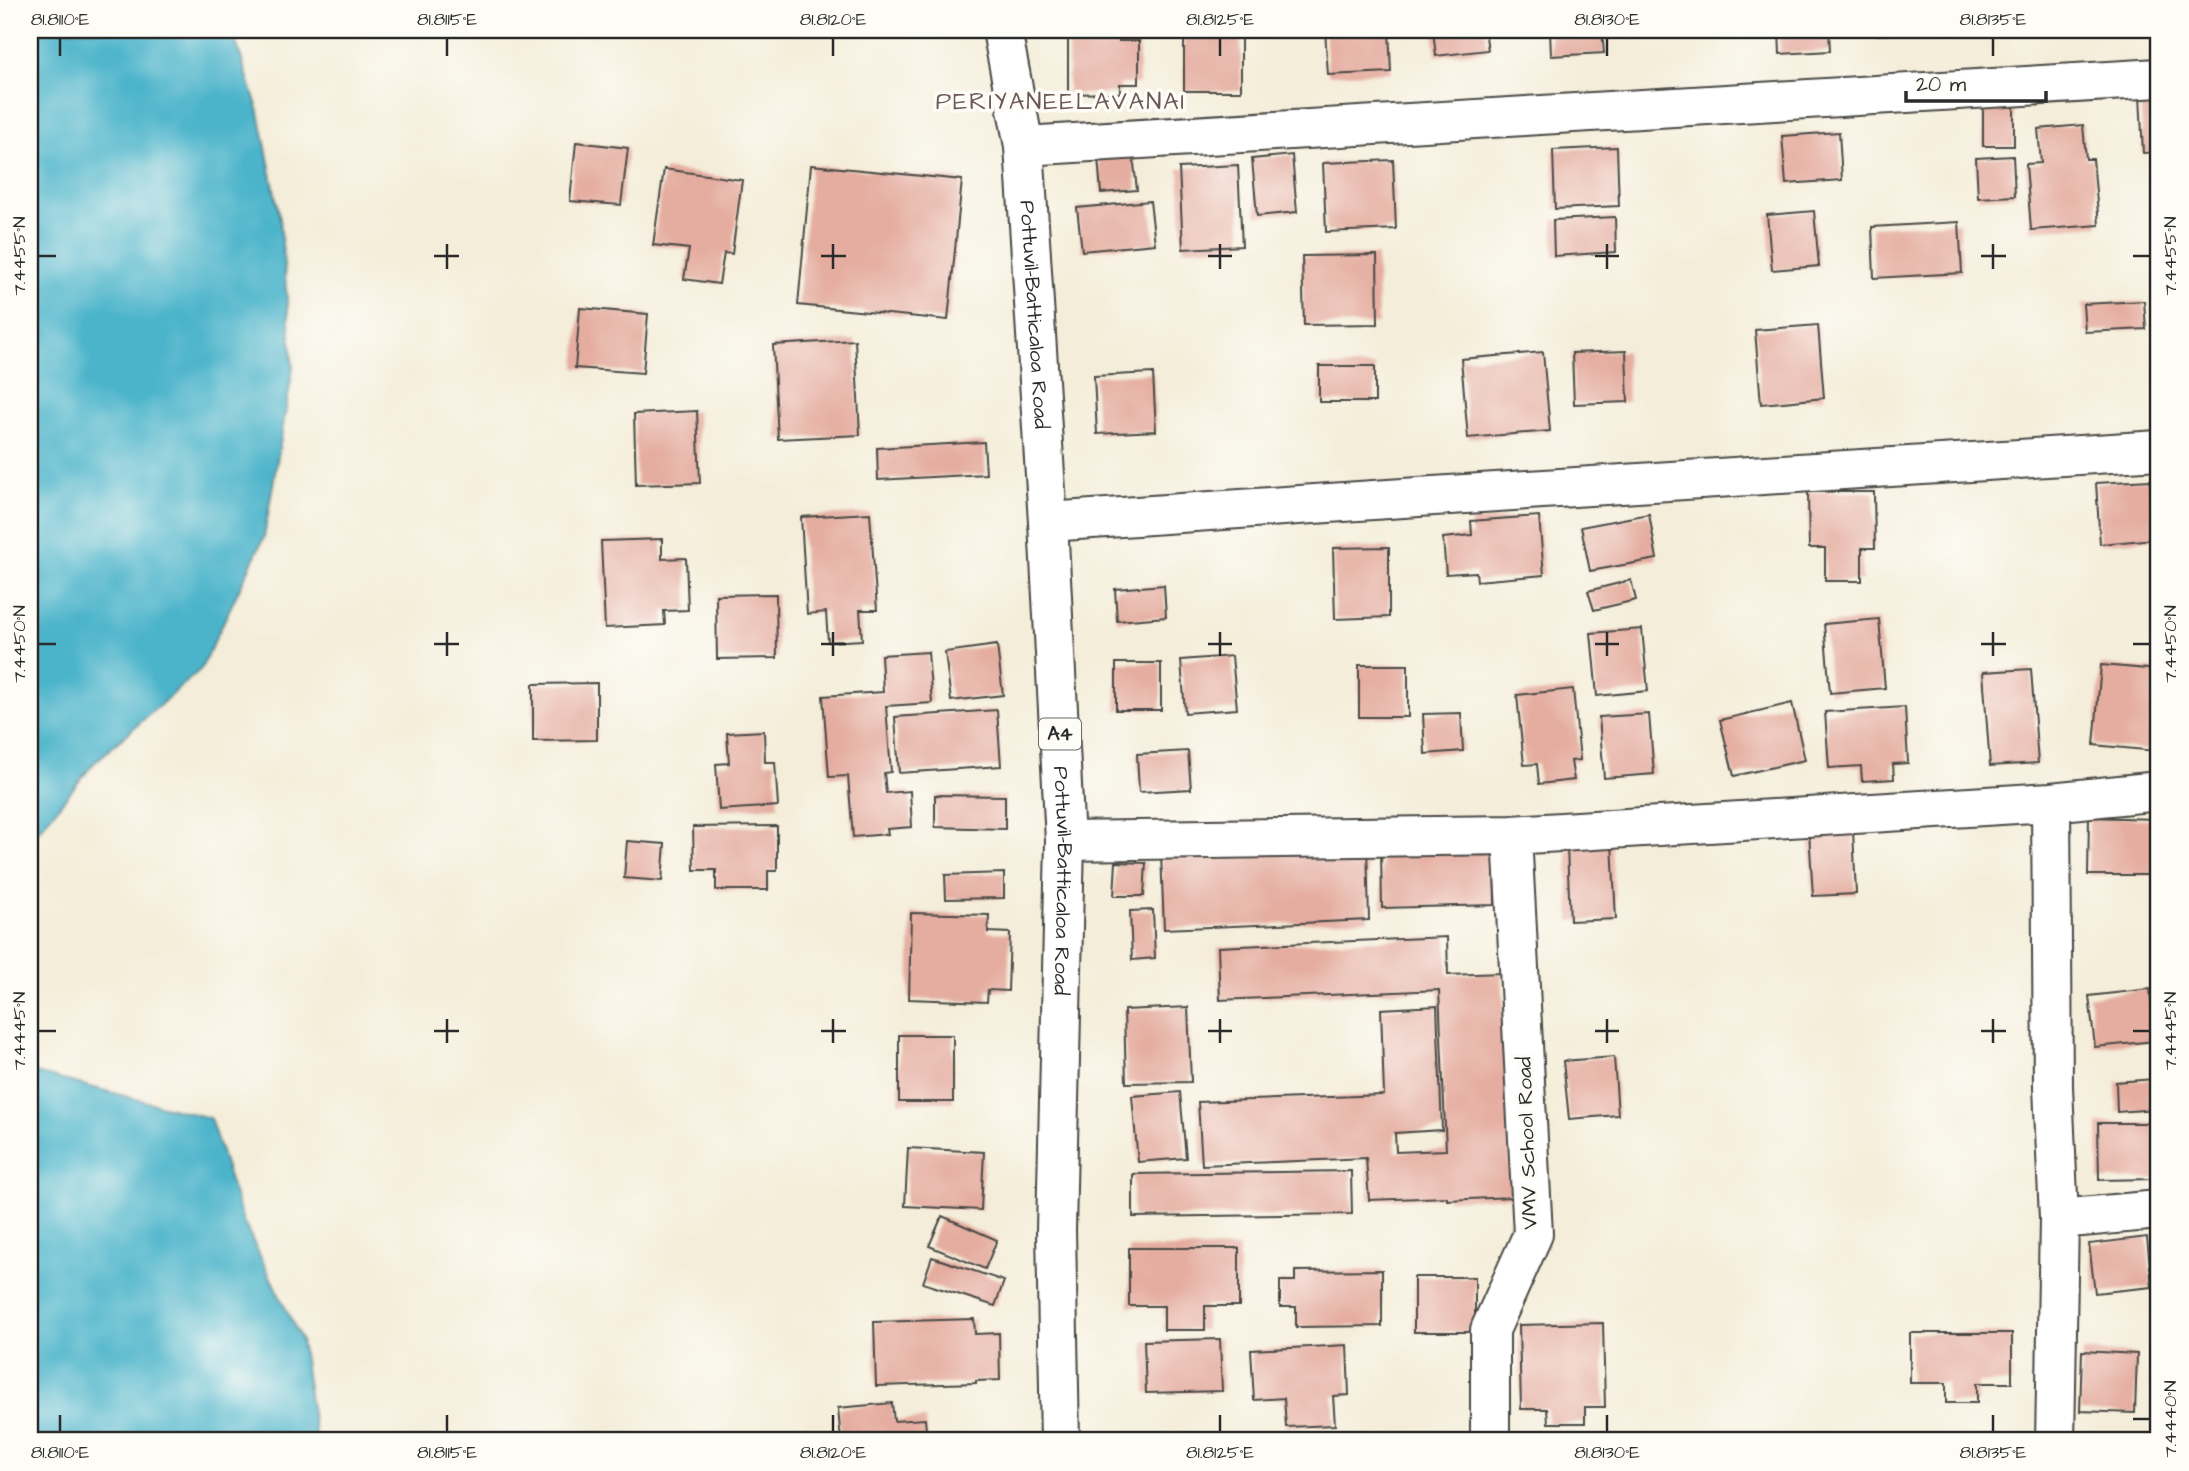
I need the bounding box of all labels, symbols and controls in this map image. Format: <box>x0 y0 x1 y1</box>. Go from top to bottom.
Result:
text: 81.8110°E <box>31 7 90 32</box>
text: 81.8115°E <box>417 7 477 32</box>
text: 81.8120°E <box>800 7 867 32</box>
text: 81.8125°E <box>1186 7 1254 32</box>
text: 81.8130°E <box>1574 7 1640 32</box>
text: 81.8135°E <box>1960 7 2027 32</box>
scale bar <box>1906 60 2046 104</box>
text: 20 m <box>1916 70 1967 99</box>
district label: PERIYANEELAVANAI <box>936 85 1186 119</box>
street label: Pottuvil-Batticaloa Road <box>1013 199 1057 430</box>
text: 7.4455°N <box>7 217 32 295</box>
text: 7.4455°N <box>2158 217 2183 295</box>
text: 7.4450°N <box>7 605 32 683</box>
text: 7.4450°N <box>2158 605 2183 683</box>
road number: A4 <box>1039 719 1081 750</box>
street label: Pottuvil-Batticaloa Road <box>1047 765 1080 996</box>
text: 7.4445°N <box>7 992 32 1070</box>
text: 7.4445°N <box>2158 992 2183 1070</box>
street label: VMV School Road <box>1509 1056 1545 1230</box>
text: 7.4440°N <box>2158 1381 2183 1457</box>
text: 81.8110°E <box>31 1440 90 1465</box>
text: 81.8115°E <box>417 1440 477 1465</box>
text: 81.8120°E <box>800 1440 867 1465</box>
text: 81.8125°E <box>1186 1440 1254 1465</box>
text: 81.8130°E <box>1574 1440 1640 1465</box>
text: 81.8135°E <box>1960 1440 2027 1465</box>

